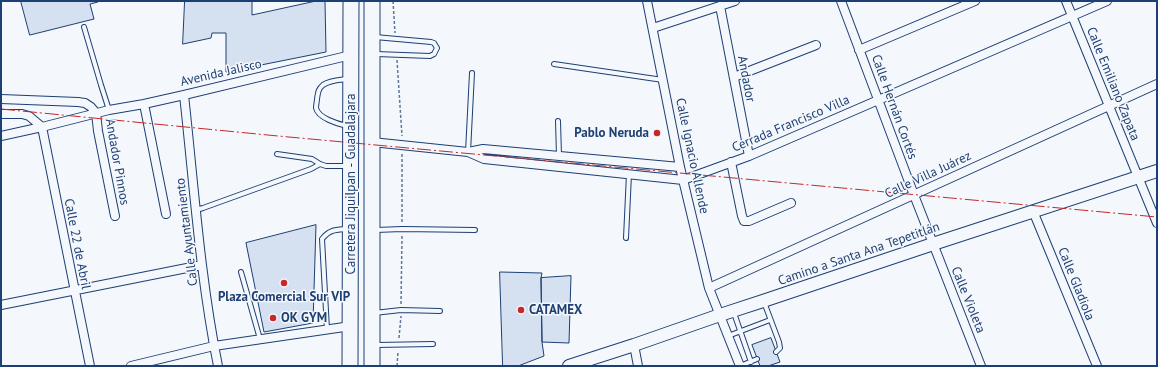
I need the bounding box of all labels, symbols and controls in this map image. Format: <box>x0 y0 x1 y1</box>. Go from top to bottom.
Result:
street label: Calle Emiliano Zapata <box>1083 25 1143 143</box>
street label: Calle Hernán Cortés <box>868 53 920 161</box>
street label: Andador <box>734 55 758 103</box>
street label: Avenida Jalisco <box>179 56 263 90</box>
street label: Cerrada Francisco Villa <box>730 92 852 156</box>
street label: Carretera Jiquilpan - Guadalajara <box>343 94 359 274</box>
street label: Calle Ignacio Allende <box>672 97 712 215</box>
street label: Andador Pinnos <box>102 118 132 206</box>
place label: Pablo Neruda <box>574 125 649 141</box>
marker: Pablo Neruda <box>652 128 662 138</box>
street label: Calle Villa Juárez <box>882 148 974 202</box>
street label: Calle Ayuntamiento <box>173 177 201 287</box>
street label: Calle 22 de Abril <box>61 197 93 291</box>
street label: Camino a Santa Ana Tepetitlán <box>776 219 942 289</box>
street label: Calle Gladiola <box>1054 245 1098 323</box>
street label: Calle Violeta <box>948 264 988 336</box>
marker: Plaza Comercial Sur VIP <box>279 278 289 288</box>
place label: Plaza Comercial Sur VIP <box>218 289 350 305</box>
place label: CATAMEX <box>529 302 582 318</box>
marker: CATAMEX <box>516 305 526 315</box>
place label: OK GYM <box>281 310 327 326</box>
marker: OK GYM <box>268 313 278 323</box>

